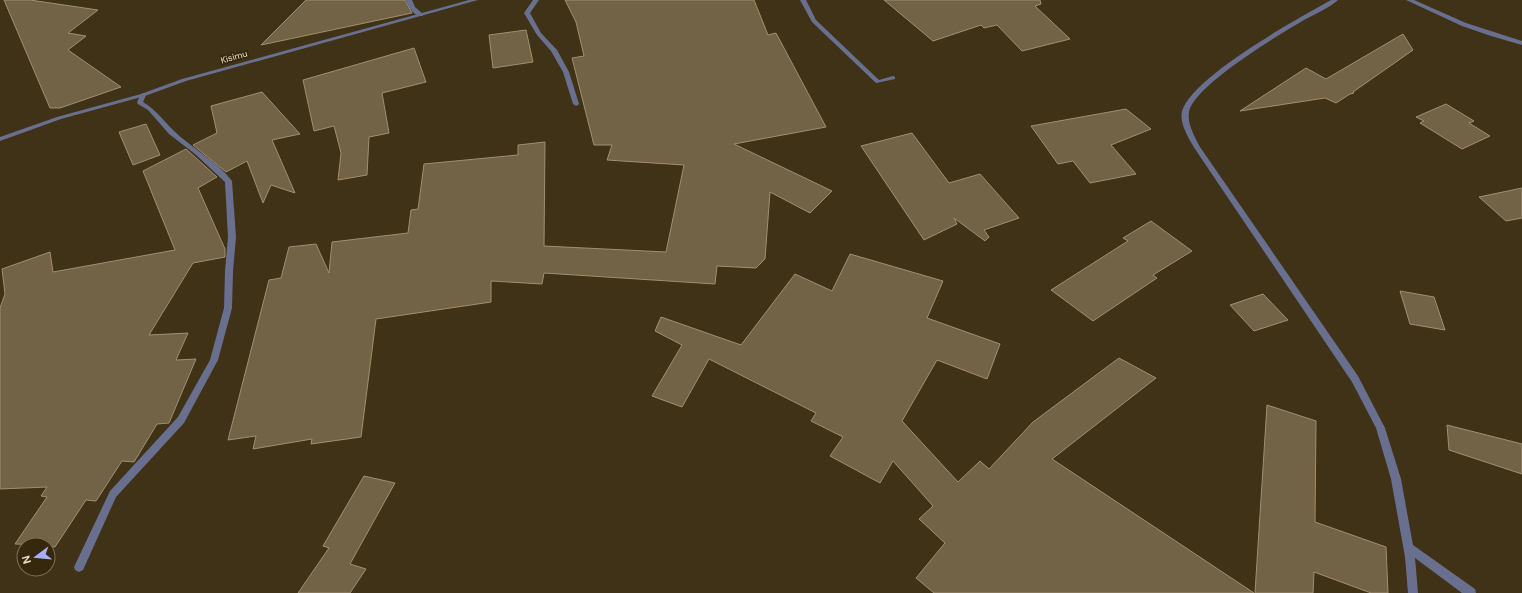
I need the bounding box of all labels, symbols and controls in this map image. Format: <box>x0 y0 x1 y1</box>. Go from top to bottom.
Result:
street label: Kisimu <box>219 47 249 67</box>
north arrow <box>16 537 56 577</box>
text: N <box>19 554 34 566</box>

